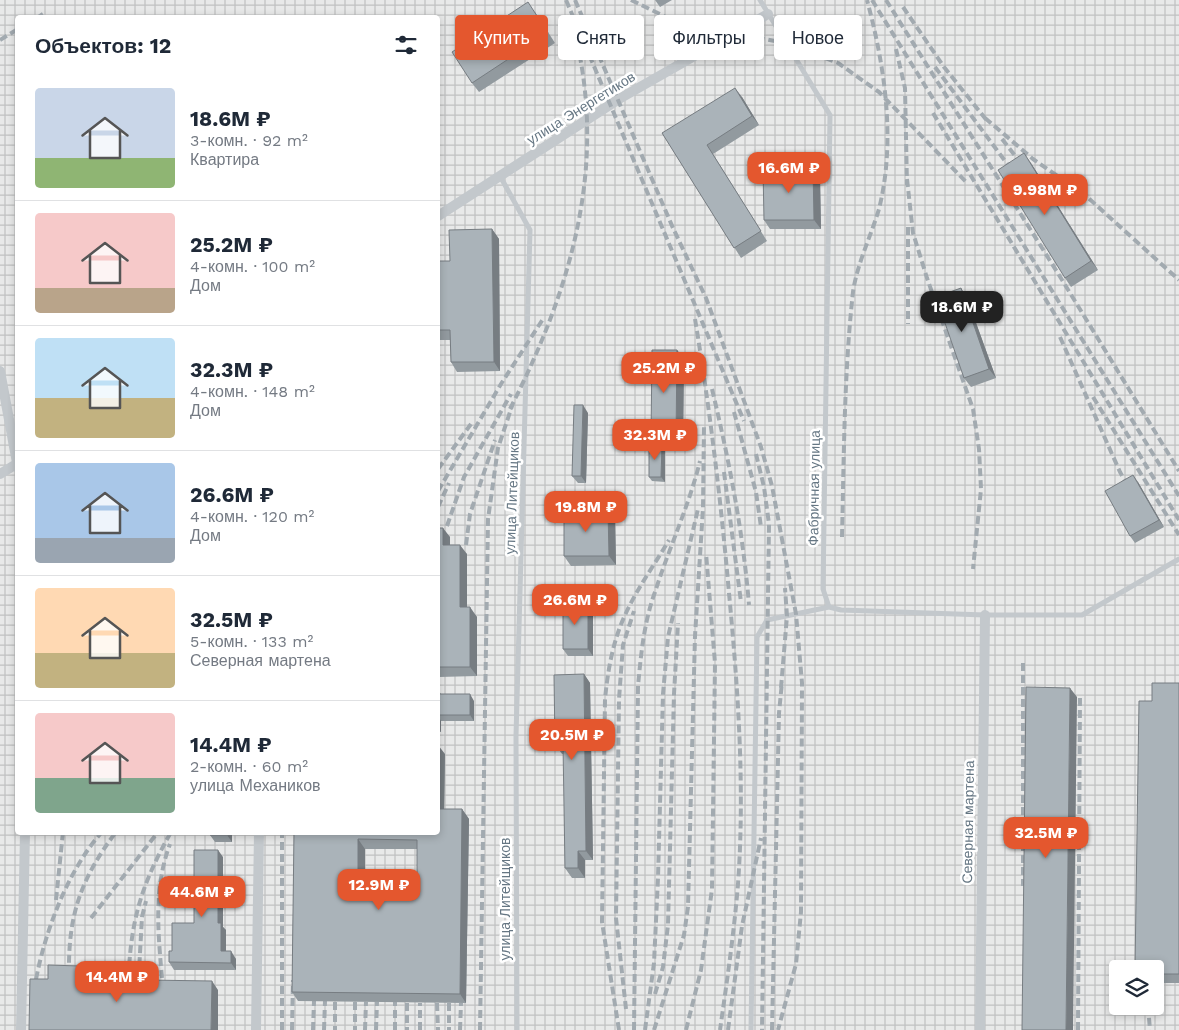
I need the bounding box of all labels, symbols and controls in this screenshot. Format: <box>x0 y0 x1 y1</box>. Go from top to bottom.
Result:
chip: Купить <box>455 15 548 60</box>
chip: Снять <box>558 15 644 60</box>
chip: Фильтры <box>654 15 764 60</box>
chip: Новое <box>774 15 862 60</box>
icon: filters <box>392 31 420 59</box>
text: Объектов: 12 <box>35 33 171 58</box>
street label: улица Энергетиков <box>524 68 638 148</box>
text: 18.6M ₽ <box>190 106 271 131</box>
icon: home <box>75 108 135 168</box>
text: 3-комн. · 92 m² <box>190 131 308 150</box>
text: Квартира <box>190 150 259 169</box>
pin: 16.6M ₽ <box>743 152 835 194</box>
text: 16.6M ₽ <box>758 158 820 177</box>
pin: 9.98M ₽ <box>999 174 1091 216</box>
text: 9.98M ₽ <box>1013 180 1077 199</box>
text: 25.2M ₽ <box>190 232 273 257</box>
icon: home <box>75 233 135 293</box>
text: 4-комн. · 100 m² <box>190 257 315 276</box>
text: Дом <box>190 276 221 295</box>
pin: 18.6M ₽ <box>916 290 1008 333</box>
text: 18.6M ₽ <box>931 297 993 316</box>
pin: 25.2M ₽ <box>618 352 710 394</box>
text: 32.3M ₽ <box>190 357 273 382</box>
icon: home <box>75 358 135 418</box>
text: 25.2M ₽ <box>632 358 696 377</box>
text: 4-комн. · 148 m² <box>190 382 315 401</box>
text: Дом <box>190 401 221 420</box>
pin: 32.3M ₽ <box>609 418 701 461</box>
text: 32.3M ₽ <box>623 425 687 444</box>
street label: Фабричная улица <box>805 430 823 546</box>
street label: улица Литейщиков <box>502 431 522 555</box>
text: 26.6M ₽ <box>190 482 274 507</box>
icon: home <box>75 483 135 543</box>
pin: 19.8M ₽ <box>540 490 632 533</box>
text: 19.8M ₽ <box>555 497 617 516</box>
text: 4-комн. · 120 m² <box>190 507 314 526</box>
text: Дом <box>190 526 221 545</box>
pin: 26.6M ₽ <box>529 584 621 626</box>
text: 26.6M ₽ <box>543 590 607 609</box>
text: 32.5M ₽ <box>190 607 273 632</box>
icon: home <box>75 608 135 668</box>
text: 5-комн. · 133 m² <box>190 632 313 651</box>
text: Северная мартена <box>190 651 331 670</box>
pin: 20.5M ₽ <box>526 718 618 761</box>
text: 20.5M ₽ <box>540 725 604 744</box>
text: 14.4M ₽ <box>190 732 272 757</box>
icon: home <box>75 733 135 793</box>
text: 2-комн. · 60 m² <box>190 757 308 776</box>
street label: Северная мартена <box>959 760 977 884</box>
text: улица Механиков <box>190 776 321 795</box>
pin: 32.5M ₽ <box>1000 816 1092 859</box>
text: 32.5M ₽ <box>1014 823 1078 842</box>
street label: улица Литейщиков <box>497 838 513 960</box>
pin: 12.9M ₽ <box>333 868 425 911</box>
text: 12.9M ₽ <box>348 875 410 894</box>
pin: 44.6M ₽ <box>156 876 248 918</box>
text: 44.6M ₽ <box>169 882 235 901</box>
pin: 14.4M ₽ <box>71 960 163 1003</box>
map controls <box>1109 960 1164 1015</box>
button: layers <box>1109 960 1164 1015</box>
text: 14.4M ₽ <box>86 967 148 986</box>

